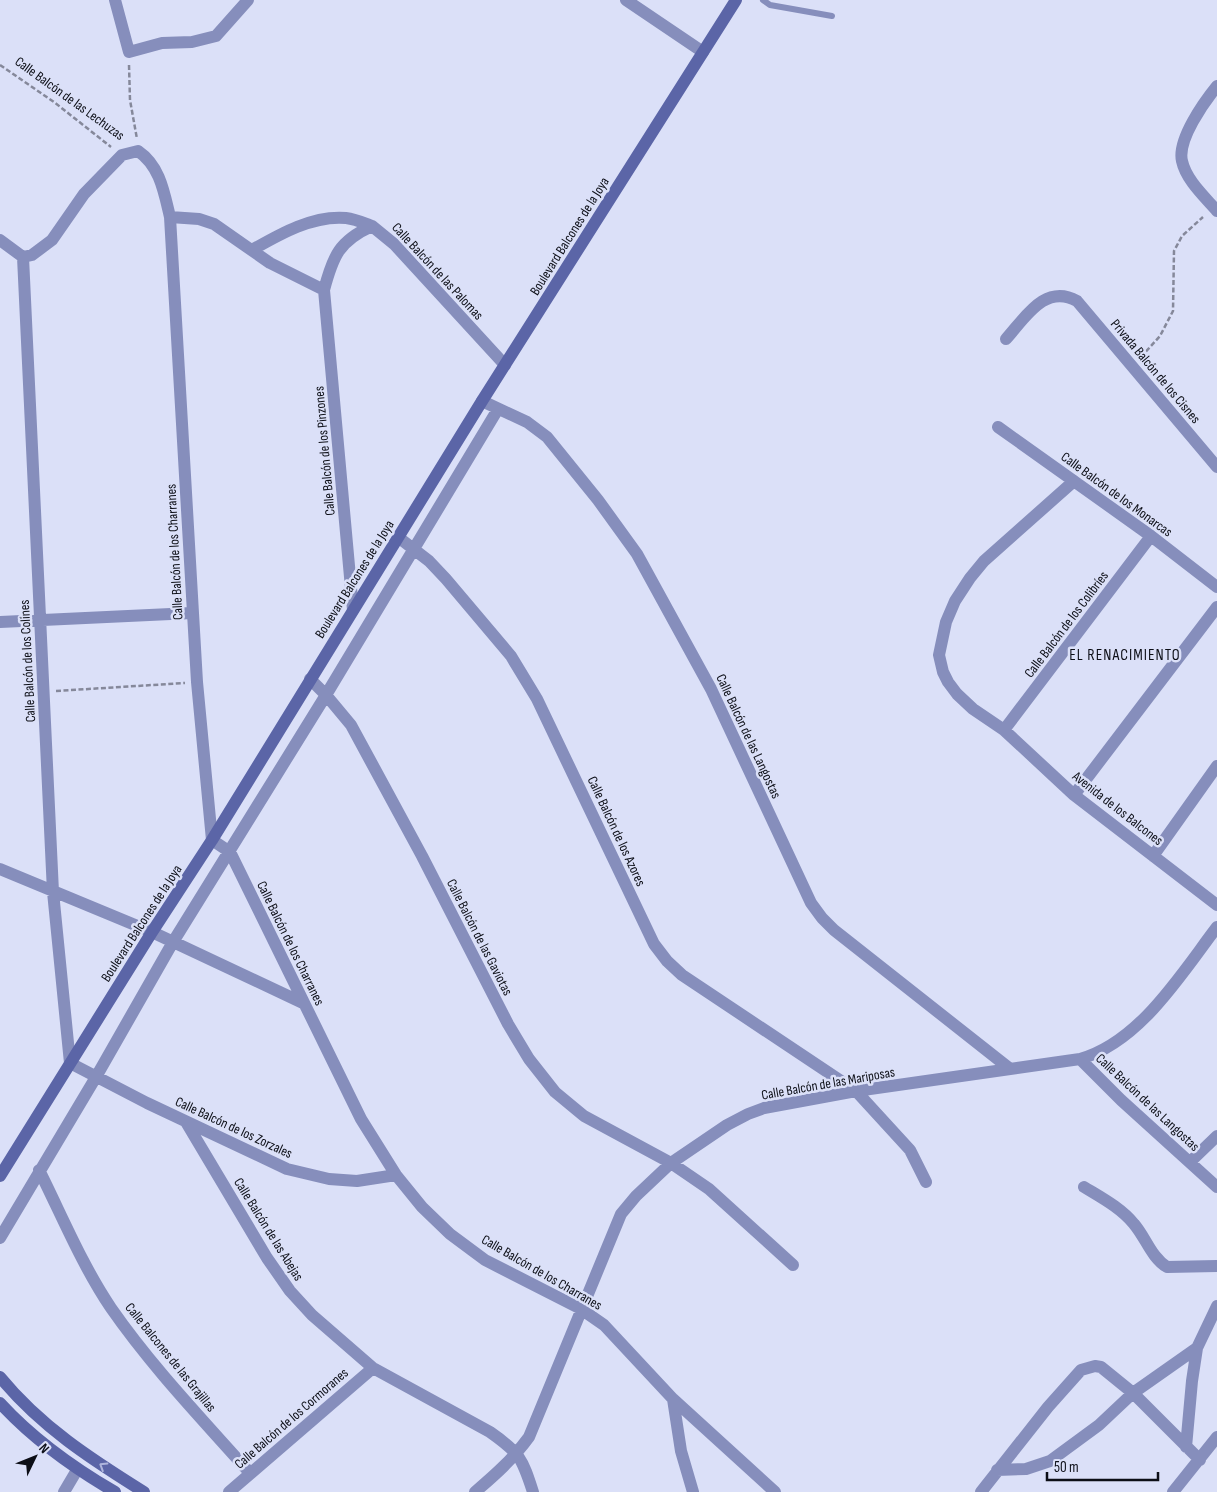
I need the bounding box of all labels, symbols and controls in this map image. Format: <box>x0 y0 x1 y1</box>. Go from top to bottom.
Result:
street label: Calle Balcón de las Lechuzas <box>12 53 128 144</box>
street label: Boulevard Balcones de la Joya <box>526 174 613 298</box>
street label: Calle Balcón de las Palomas <box>388 219 487 323</box>
street label: Privada Balcón de los Cisnes <box>1107 316 1204 427</box>
street label: Calle Balcón de los Pinzones <box>310 385 339 516</box>
street label: Calle Balcón de los Monarcas <box>1058 448 1176 540</box>
street label: Calle Balcón de los Charranes <box>162 484 187 620</box>
street label: Boulevard Balcones de la Joya <box>311 517 398 641</box>
street label: Calle Balcón de los Colibríes <box>1021 568 1112 681</box>
street label: Calle Balcón de los Colines <box>16 599 39 723</box>
district label: EL RENACIMIENTO <box>1069 646 1181 665</box>
street label: Calle Balcón de las Langostas <box>712 671 785 801</box>
street label: Avenida de los Balcones <box>1068 767 1166 849</box>
street label: Calle Balcón de los Azores <box>584 774 649 889</box>
street label: Boulevard Balcones de la Joya <box>97 862 186 985</box>
street label: Calle Balcón de las Gaviotas <box>443 876 516 998</box>
street label: Calle Balcón de los Charranes <box>253 878 328 1008</box>
street label: Calle Balcón de las Langostas <box>1092 1050 1203 1155</box>
street label: Calle Balcón de las Mariposas <box>760 1063 896 1104</box>
street label: Calle Balcón de los Zorzales <box>173 1093 295 1162</box>
street label: Calle Balcón de las Abejas <box>230 1175 307 1284</box>
street label: Calle Balcón de los Charranes <box>479 1231 605 1314</box>
street label: Calle Balcones de las Grajillas <box>121 1299 220 1415</box>
street label: Calle Balcón de los Cormoranes <box>231 1364 352 1472</box>
north arrow <box>10 1432 60 1482</box>
text: N <box>35 1440 53 1457</box>
scale bar <box>1047 1450 1158 1482</box>
text: 50 m <box>1054 1458 1079 1477</box>
one-way arrow <box>99 1463 108 1473</box>

